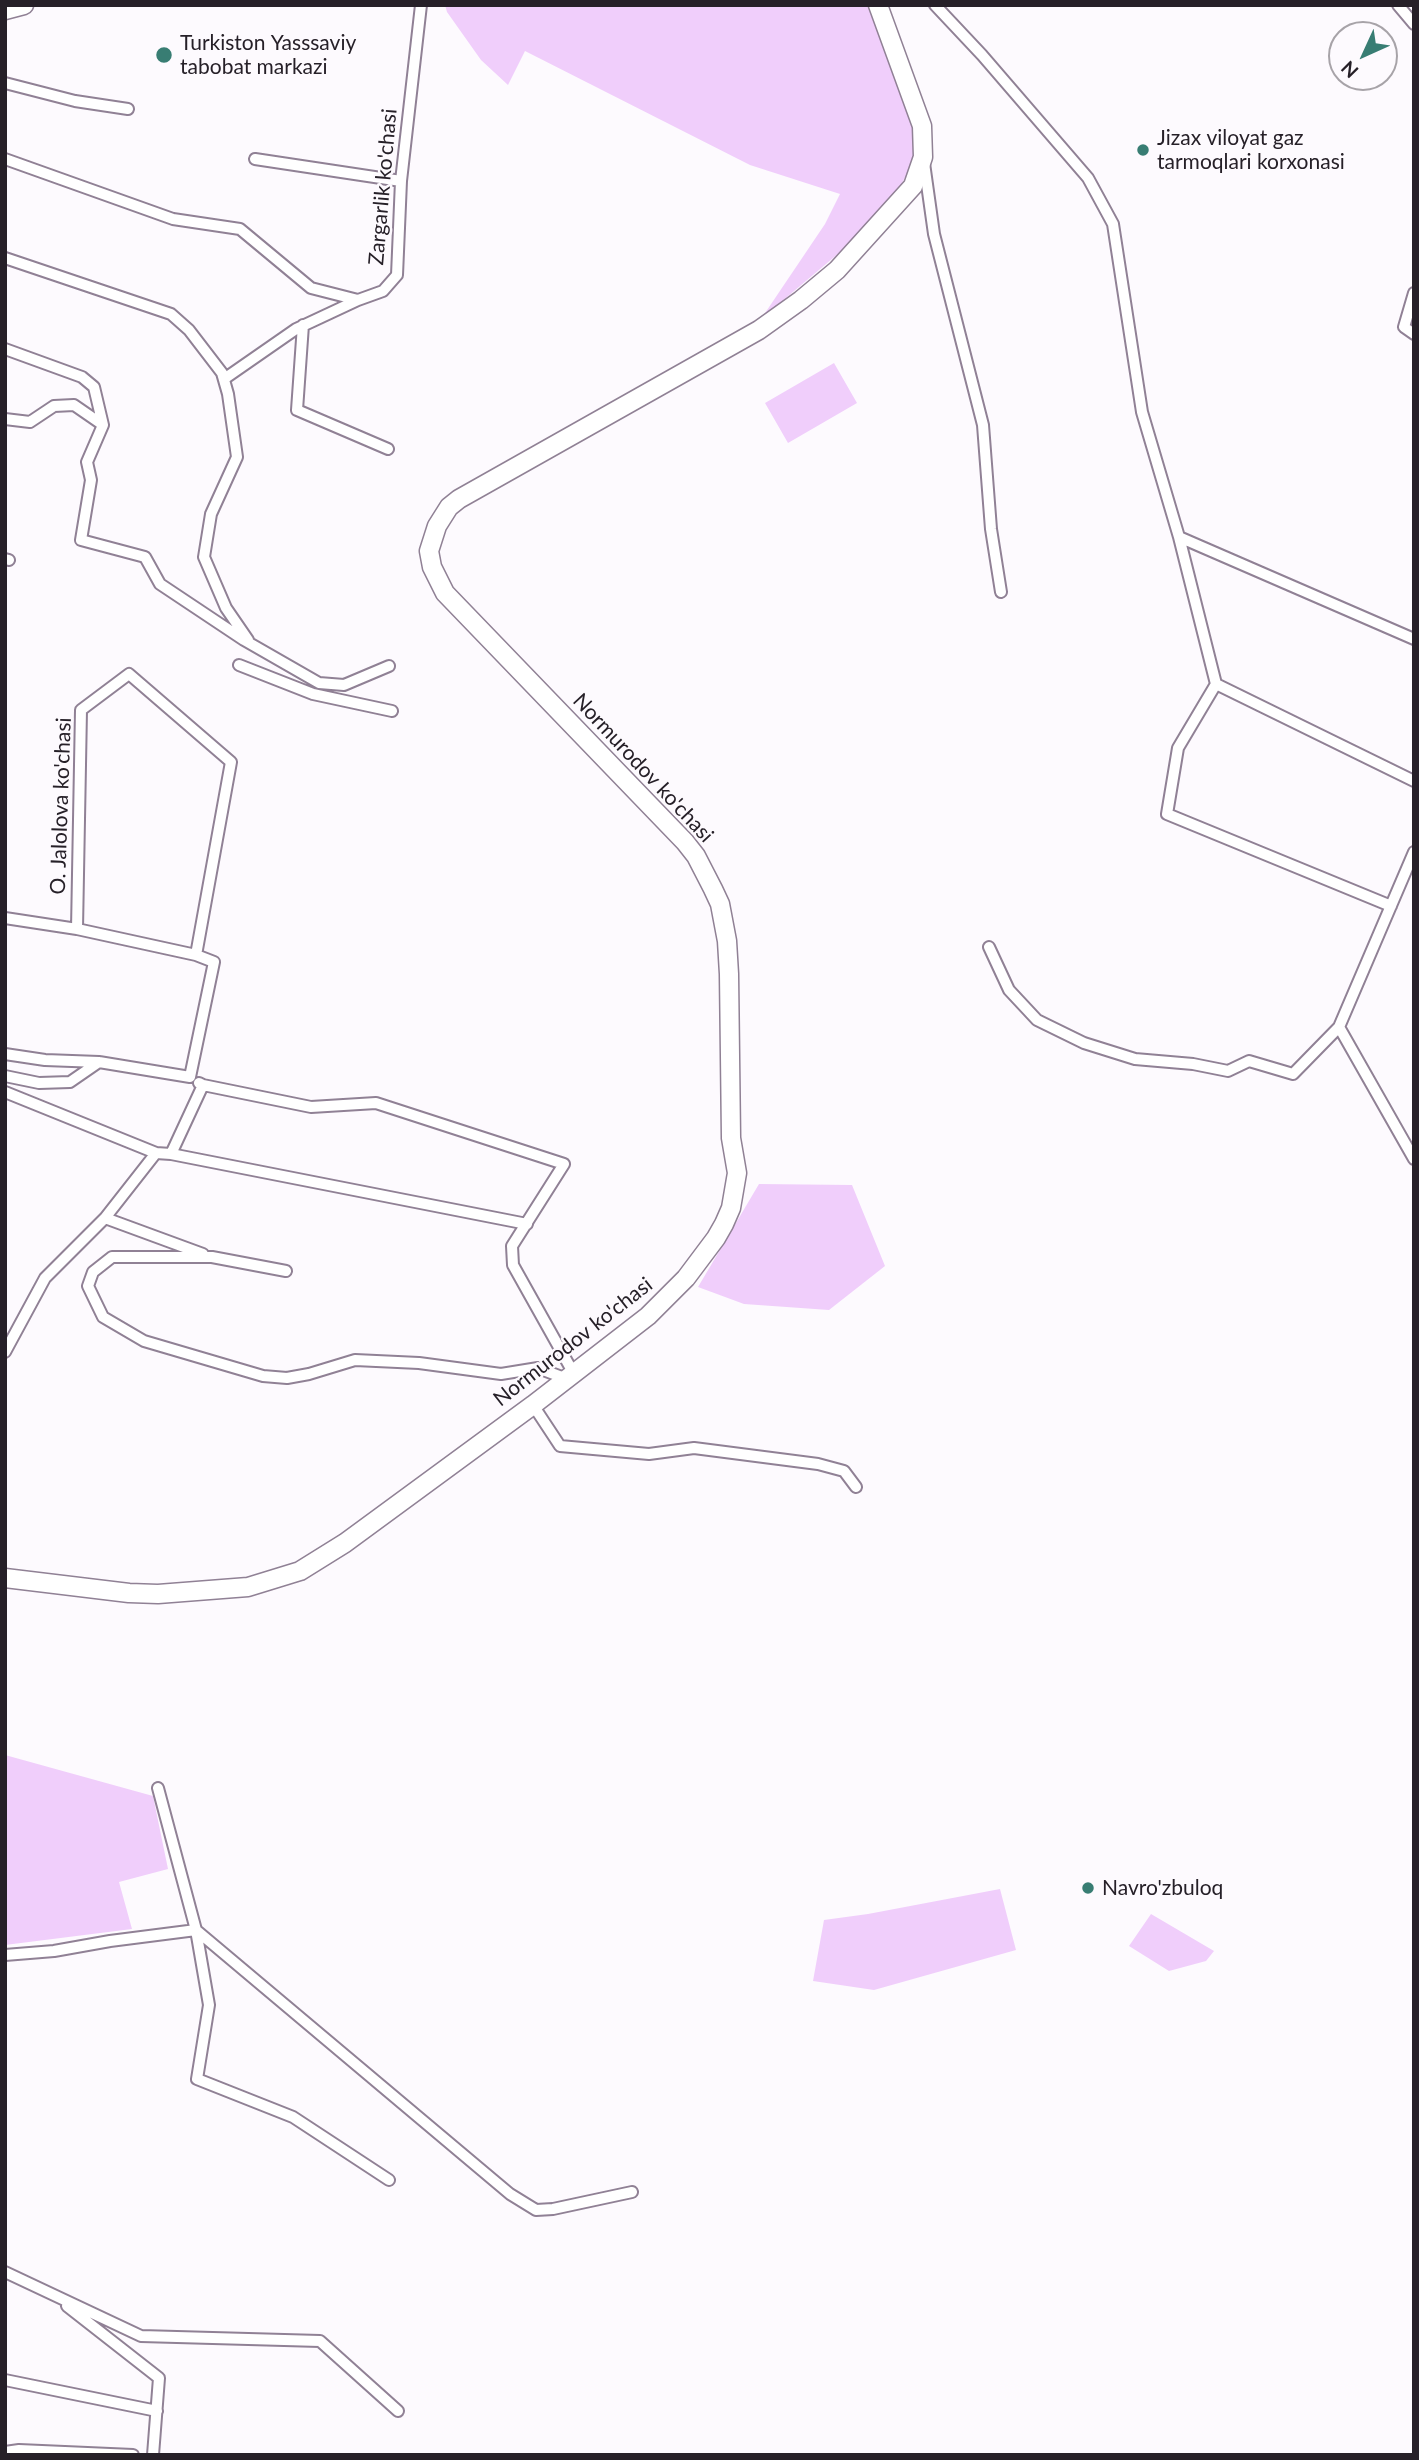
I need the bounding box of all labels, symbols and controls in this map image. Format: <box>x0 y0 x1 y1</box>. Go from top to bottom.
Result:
north arrow <box>1328 21 1398 91</box>
place label: Turkiston Yasssaviy tabobat markazi <box>180 30 356 80</box>
marker: Turkiston Yasssaviy tabobat markazi <box>154 45 174 65</box>
text: N <box>1336 56 1363 83</box>
street label: Zargarlik ko'chasi <box>364 108 402 266</box>
place label: Jizax viloyat gaz tarmoqlari korxonasi <box>1157 125 1345 175</box>
marker: Jizax viloyat gaz tarmoqlari korxonasi <box>1135 142 1151 158</box>
street label: Normurodov ko'chasi <box>567 688 719 848</box>
street label: O. Jalolova ko'chasi <box>45 717 77 895</box>
street label: Normurodov ko'chasi <box>489 1272 657 1412</box>
place label: Navro'zbuloq <box>1102 1875 1223 1901</box>
marker: Navro'zbuloq <box>1080 1880 1096 1896</box>

